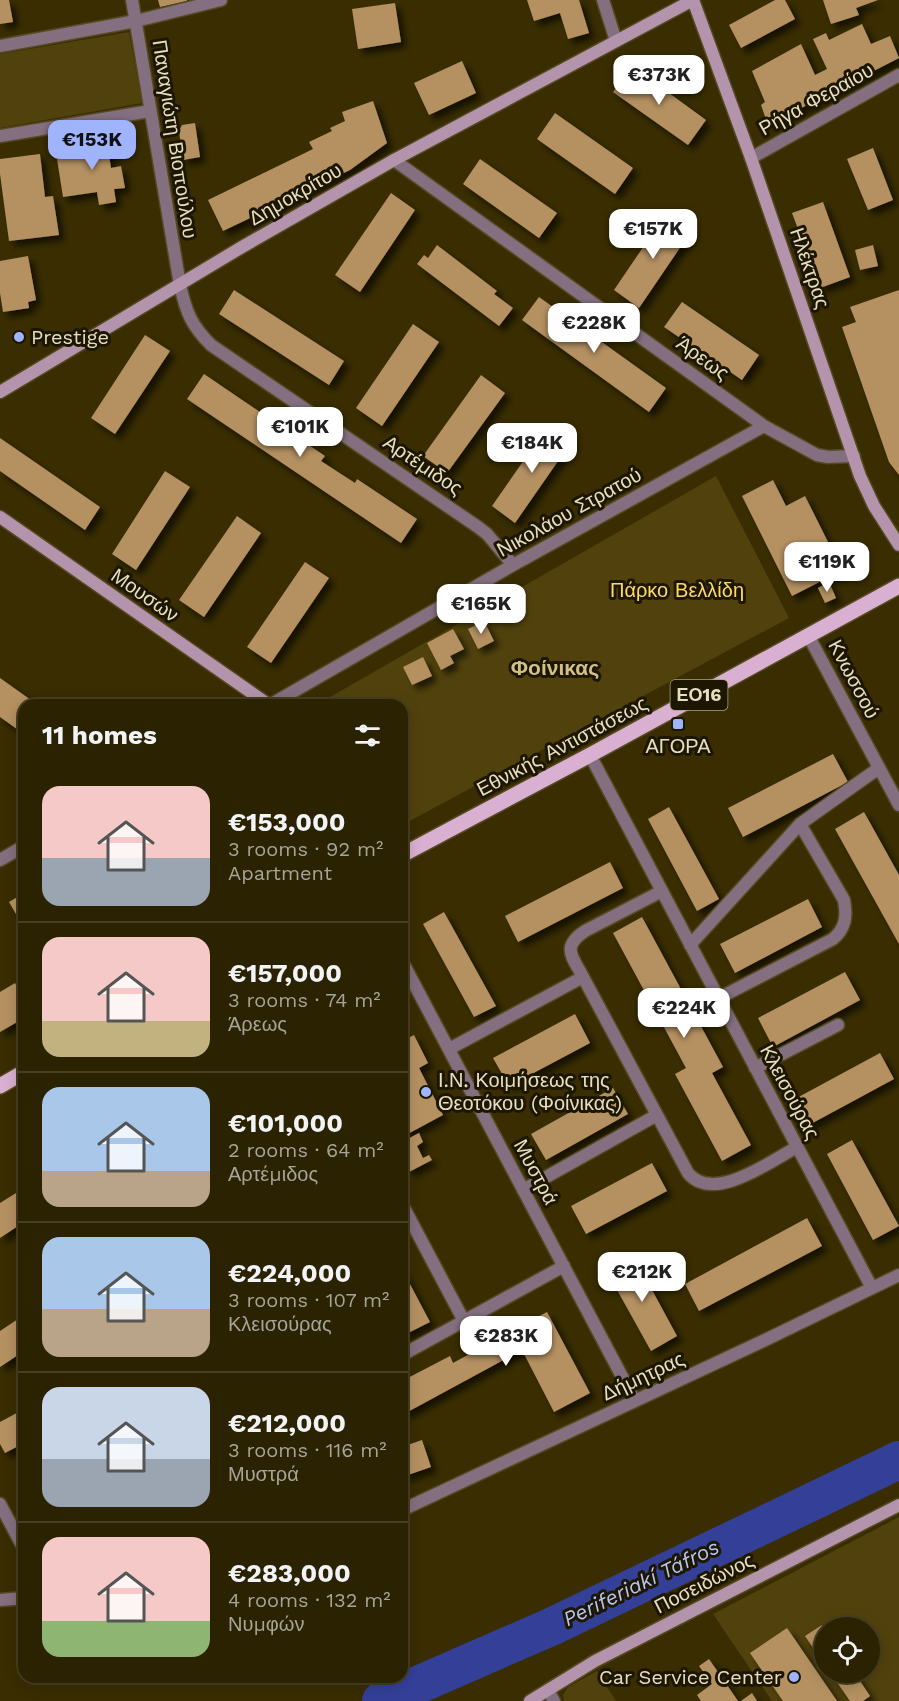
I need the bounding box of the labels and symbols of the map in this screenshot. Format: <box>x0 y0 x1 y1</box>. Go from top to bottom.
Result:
street label: Παναγιώτη Βιοπούλου <box>147 38 203 240</box>
pin: €373K <box>617 55 701 106</box>
street label: Ρήγα Φεραίου <box>755 58 877 140</box>
pin: €153K <box>50 120 134 171</box>
street label: Δημοκρίτου <box>244 158 346 230</box>
pin: €157K <box>611 209 695 260</box>
street label: Ηλέκτρας <box>785 224 835 312</box>
pin: €228K <box>552 303 636 354</box>
place label: Prestige <box>31 325 109 349</box>
marker: Prestige <box>12 330 26 344</box>
street label: Άρεως <box>672 331 734 385</box>
pin: €101K <box>258 407 342 458</box>
pin: €184K <box>490 423 574 474</box>
street label: Αρτέμιδος <box>379 430 467 500</box>
street label: Νικολάου Στρατού <box>493 462 645 562</box>
pin: €119K <box>785 542 869 593</box>
street label: Μουσών <box>107 563 183 627</box>
park label: Πάρκο Βελλίδη <box>610 578 744 602</box>
pin: €165K <box>439 584 523 635</box>
street label: Κνωσσού <box>823 636 885 722</box>
district label: Φοίνικας <box>511 655 599 680</box>
road number: ΕΟ16 <box>670 680 728 710</box>
street label: Εθνικής Αντιστάσεως <box>473 691 652 801</box>
marker: ΑΓΟΡΑ <box>671 717 685 731</box>
place label: ΑΓΟΡΑ <box>645 734 711 758</box>
pin: €224K <box>642 988 726 1039</box>
street label: Κλεισούρας <box>755 1041 825 1144</box>
place label: Ι.Ν. Κοιμήσεως της Θεοτόκου (Φοίνικας) <box>438 1068 622 1115</box>
marker: Ι.Ν. Κοιμήσεως της Θεοτόκου (Φοίνικας) <box>419 1085 433 1099</box>
street label: Μυστρά <box>509 1135 563 1209</box>
pin: €212K <box>600 1252 684 1303</box>
pin: €283K <box>464 1316 548 1367</box>
street label: Δήμητρας <box>598 1346 689 1406</box>
water label: Periferiakí Táfros <box>559 1534 723 1631</box>
street label: Ποσειδώνος <box>650 1547 758 1618</box>
place label: Car Service Center <box>599 1665 782 1689</box>
marker: Car Service Center <box>787 1670 801 1684</box>

